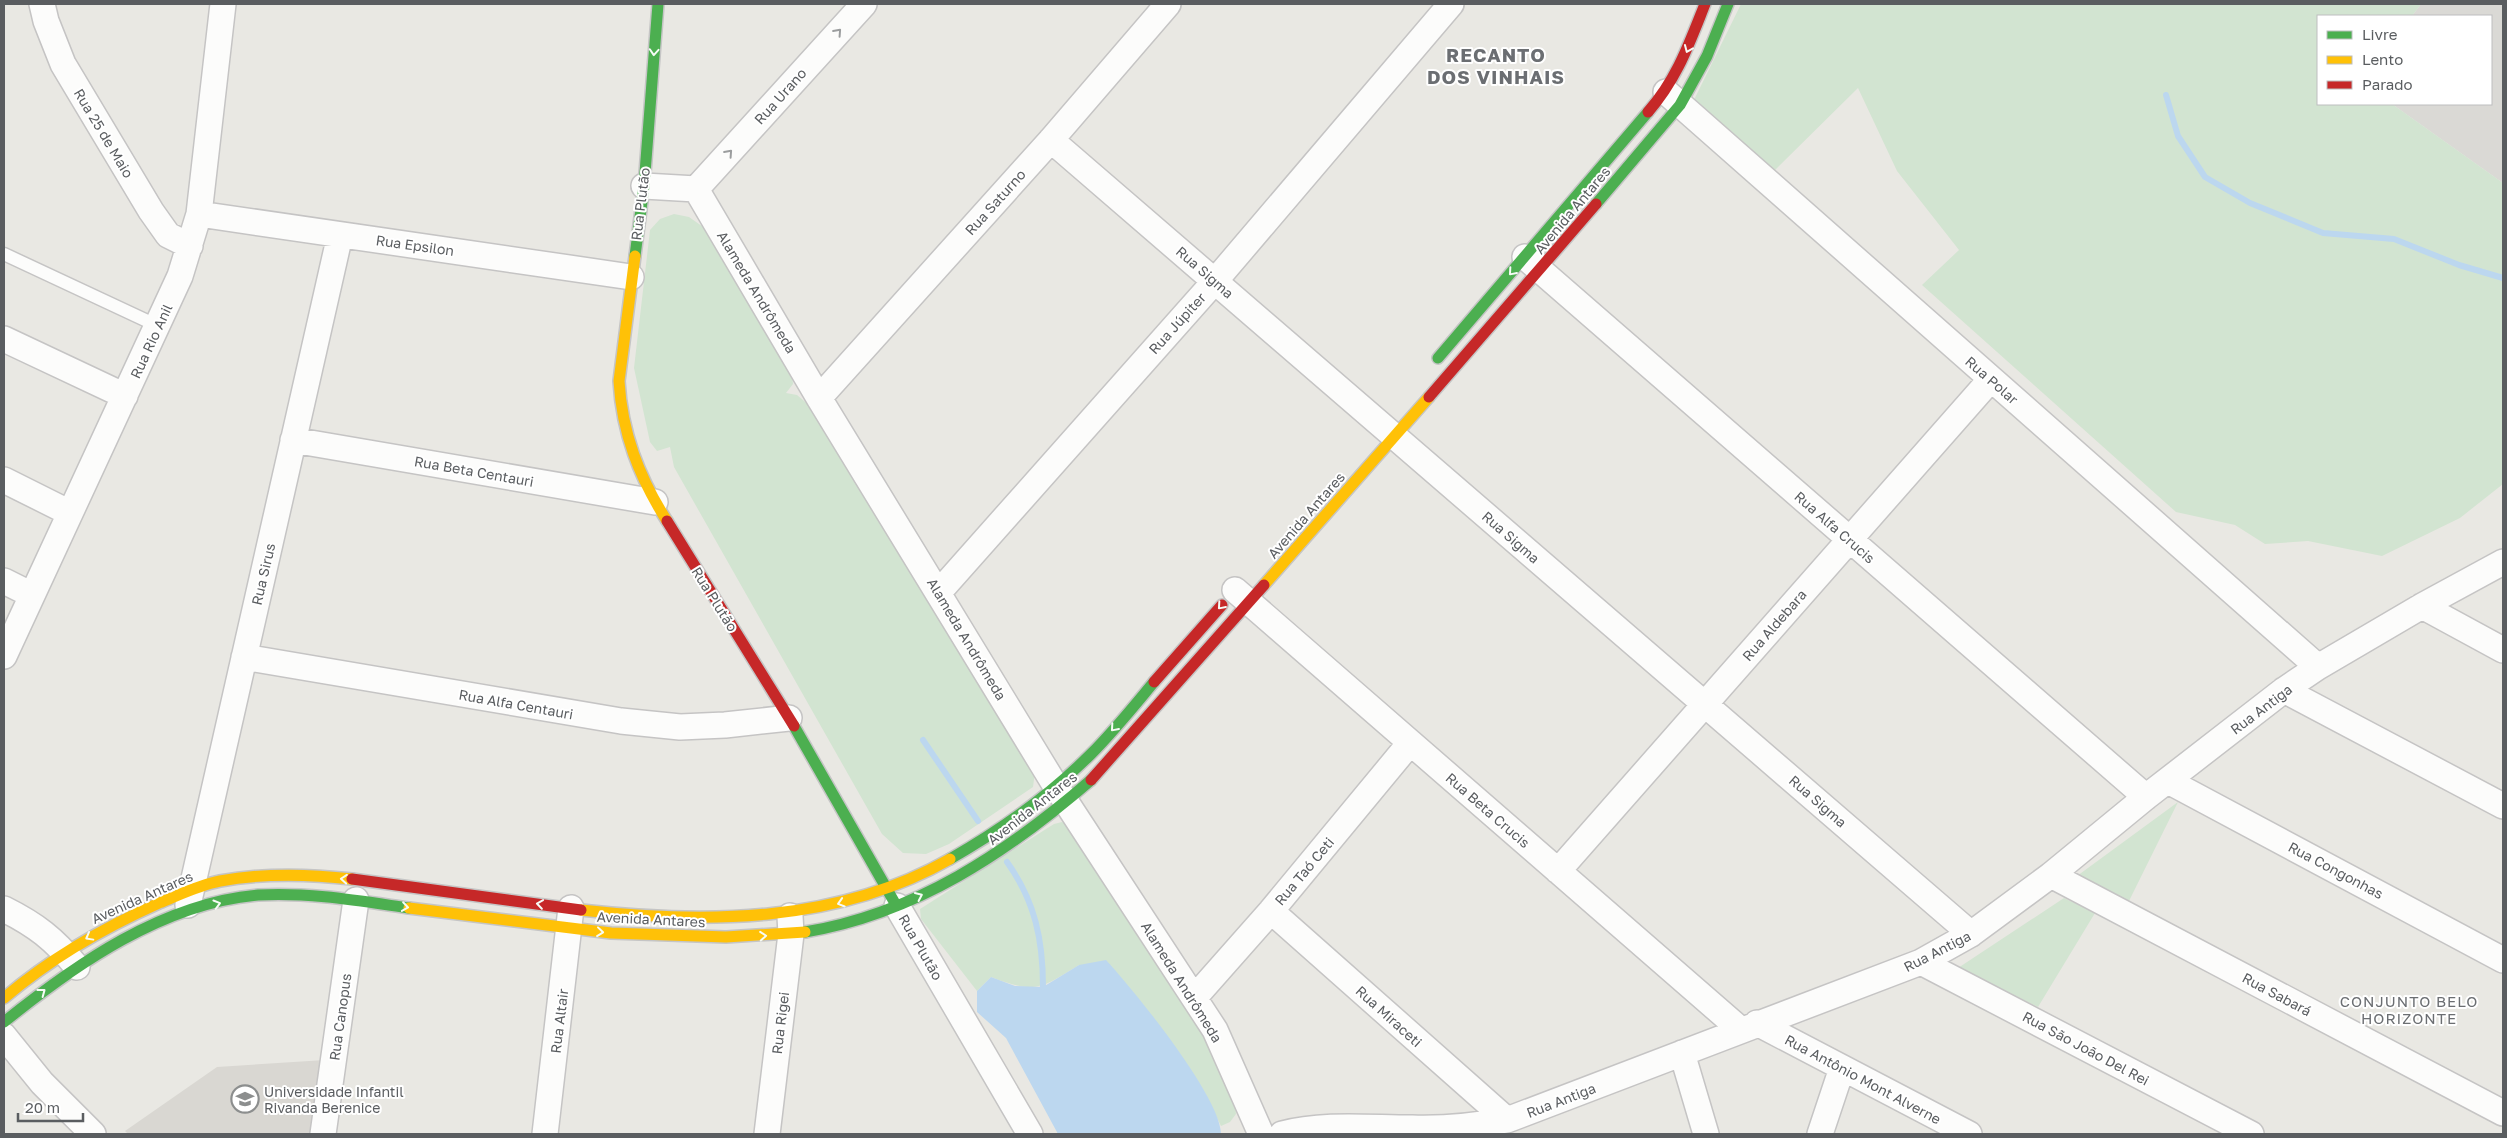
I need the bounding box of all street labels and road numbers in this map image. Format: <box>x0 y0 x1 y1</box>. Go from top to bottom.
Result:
street label: Rua Urano <box>750 64 810 128</box>
street label: Rua 25 de Maio <box>71 85 137 181</box>
street label: Avenida Antares <box>1531 163 1613 257</box>
street label: Rua Saturno <box>961 166 1029 238</box>
street label: Rua Plutão <box>627 167 653 241</box>
street label: Alameda Andrômeda <box>714 228 800 356</box>
street label: Rua Epsilon <box>375 231 455 259</box>
street label: Rua Sigma <box>1173 242 1237 302</box>
street label: Rua Júpiter <box>1145 288 1209 357</box>
street label: Rua Rio Anil <box>126 301 176 381</box>
street label: Rua Polar <box>1962 352 2022 408</box>
street label: Rua Beta Centauri <box>413 452 535 490</box>
street label: Avenida Antares <box>1264 468 1348 562</box>
street label: Rua Alfa Crucis <box>1791 487 1879 567</box>
street label: Rua Sigma <box>1479 507 1543 567</box>
street label: Rua Sirus <box>248 541 278 607</box>
street label: Rua Plutão <box>688 563 742 635</box>
street label: Alameda Andrômeda <box>924 575 1010 703</box>
street label: Rua Aldebara <box>1738 586 1810 664</box>
street label: Rua Antiga <box>2227 680 2295 738</box>
street label: Rua Alfa Centauri <box>457 686 575 722</box>
street label: Avenida Antares <box>984 768 1080 848</box>
street label: Rua Beta Crucis <box>1442 769 1534 851</box>
street label: Rua Sigma <box>1786 771 1850 831</box>
street label: Rua Taó Ceti <box>1271 834 1337 908</box>
street label: Rua Congonhas <box>2286 838 2386 902</box>
street label: Avenida Antares <box>89 867 195 927</box>
street label: Avenida Antares <box>596 908 706 930</box>
street label: Rua Plutão <box>895 911 947 983</box>
street label: Alameda Andrômeda <box>1138 918 1226 1046</box>
street label: Rua Antiga <box>1901 927 1973 975</box>
street label: Rua Sabará <box>2240 969 2314 1019</box>
street label: Rua Canopus <box>325 972 355 1062</box>
street label: Rua Miraceti <box>1352 982 1426 1050</box>
street label: Rua Altair <box>547 987 571 1054</box>
street label: Rua Rigei <box>768 991 792 1055</box>
street label: Rua São João Del Rei <box>2020 1007 2152 1089</box>
street label: Rua Antônio Mont Alverne <box>1782 1031 1944 1127</box>
street label: Rua Antiga <box>1524 1079 1598 1121</box>

